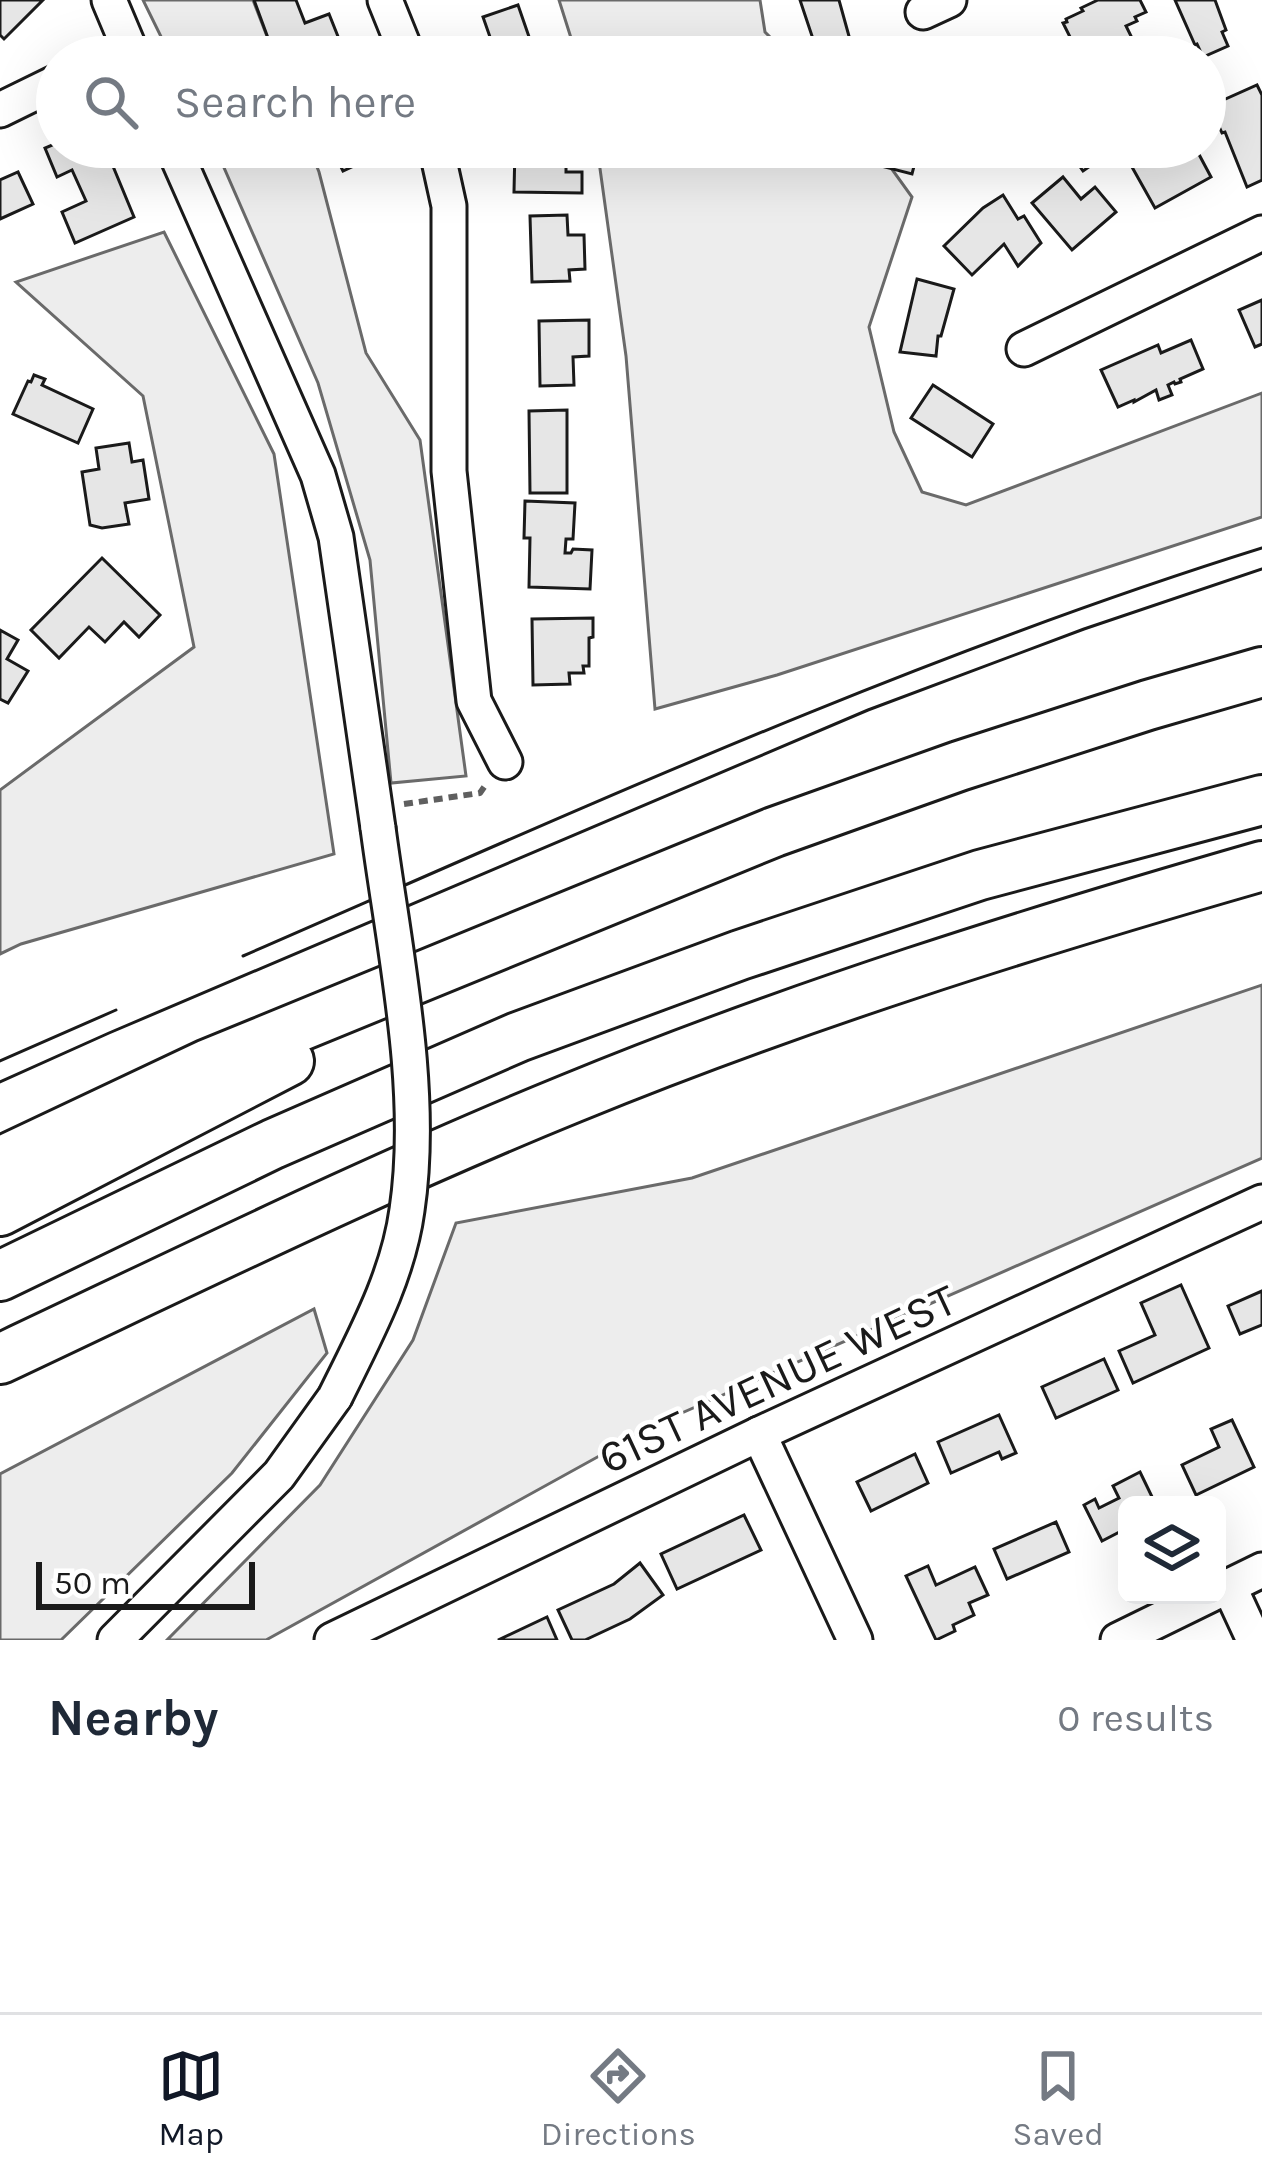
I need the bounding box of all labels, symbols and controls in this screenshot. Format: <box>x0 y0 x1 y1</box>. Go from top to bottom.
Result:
search box <box>36 36 1226 168</box>
icon: search <box>78 69 144 135</box>
text: Search here <box>174 76 416 128</box>
street label: 61ST AVENUE WEST <box>591 1273 964 1484</box>
map controls <box>1118 1496 1226 1604</box>
button: layers <box>1118 1496 1226 1604</box>
scale bar <box>36 1556 255 1609</box>
text: 50 m <box>54 1564 131 1602</box>
text: Nearby <box>48 1688 218 1748</box>
text: 0 results <box>1057 1695 1214 1741</box>
tab: Map <box>158 2043 224 2153</box>
tab: Directions <box>541 2043 696 2153</box>
tab: Saved <box>1013 2043 1104 2153</box>

